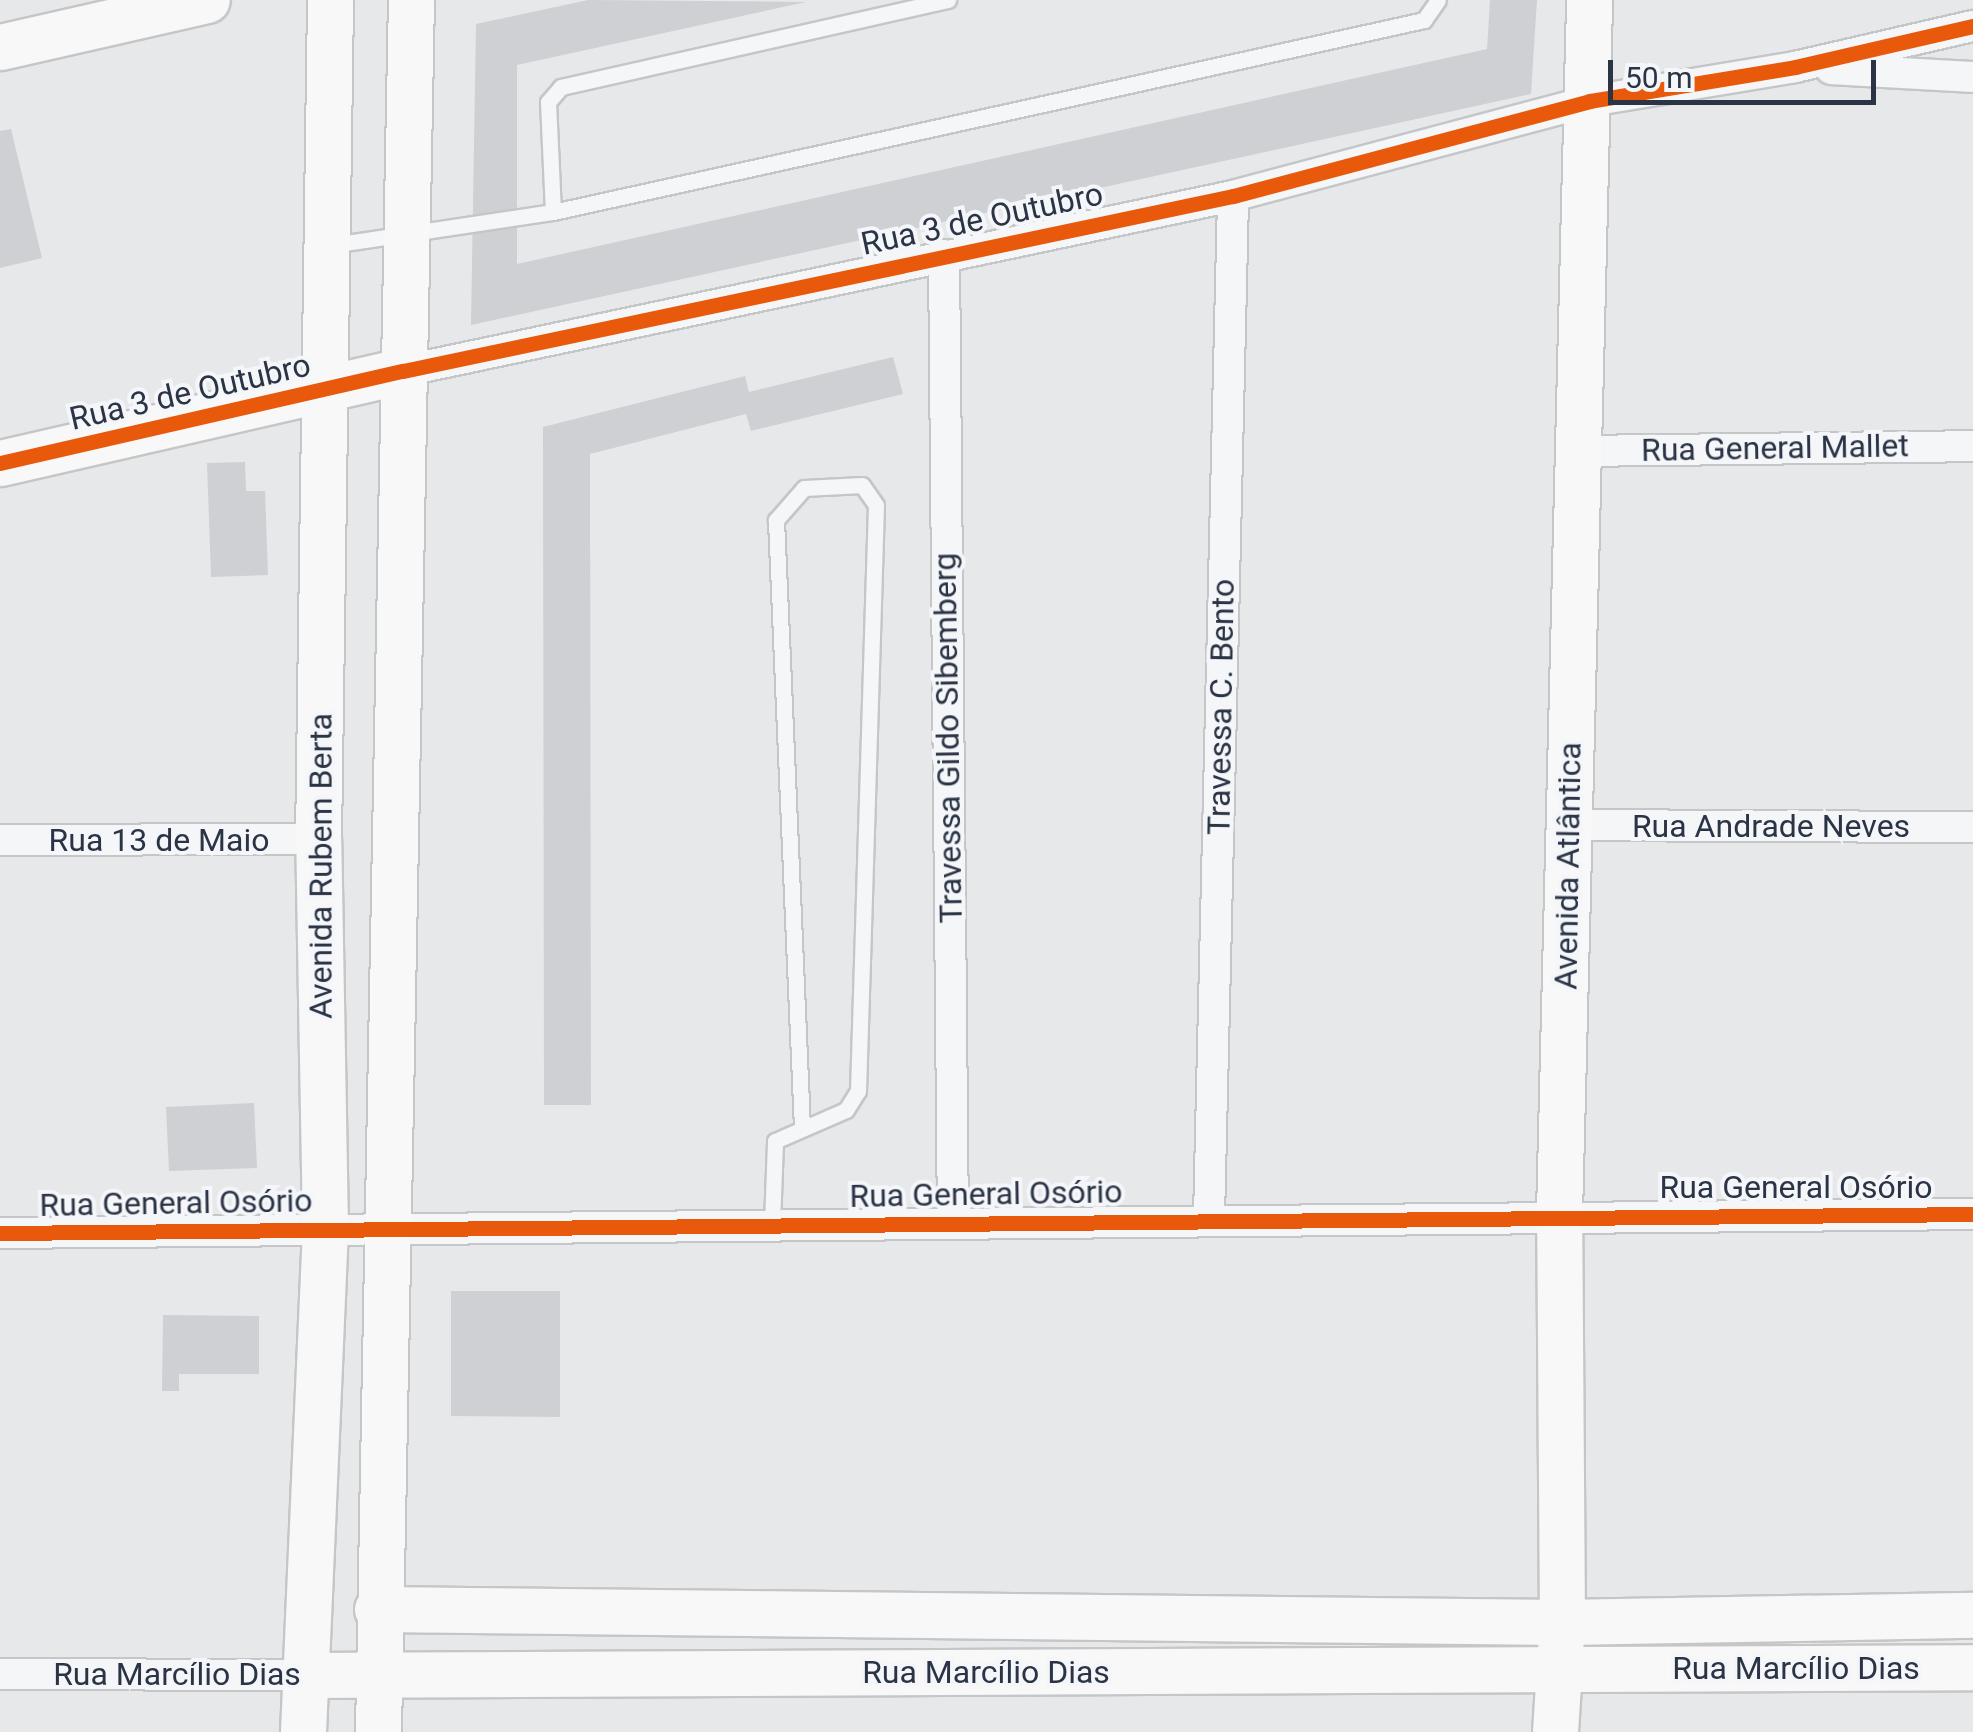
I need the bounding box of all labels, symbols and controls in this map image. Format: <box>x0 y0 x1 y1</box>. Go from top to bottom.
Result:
scale bar <box>1613 40 1880 102</box>
text: 50 m <box>1625 60 1692 95</box>
street label: Rua 3 de Outubro <box>858 175 1106 263</box>
street label: Rua 3 de Outubro <box>66 346 314 438</box>
street label: Rua General Mallet <box>1641 426 1909 470</box>
street label: Travessa Gildo Sibemberg <box>926 552 970 924</box>
street label: Travessa C. Bento <box>1200 579 1242 835</box>
street label: Avenida Rubem Berta <box>302 713 340 1019</box>
street label: Avenida Atlântica <box>1547 742 1589 990</box>
street label: Rua Andrade Neves <box>1632 807 1910 845</box>
street label: Rua 13 de Maio <box>49 821 269 859</box>
street label: Rua General Osório <box>1659 1168 1933 1206</box>
street label: Rua General Osório <box>849 1172 1123 1216</box>
street label: Rua General Osório <box>39 1181 313 1225</box>
street label: Rua Marcílio Dias <box>1672 1649 1920 1687</box>
street label: Rua Marcílio Dias <box>862 1653 1110 1691</box>
street label: Rua Marcílio Dias <box>53 1655 301 1693</box>

